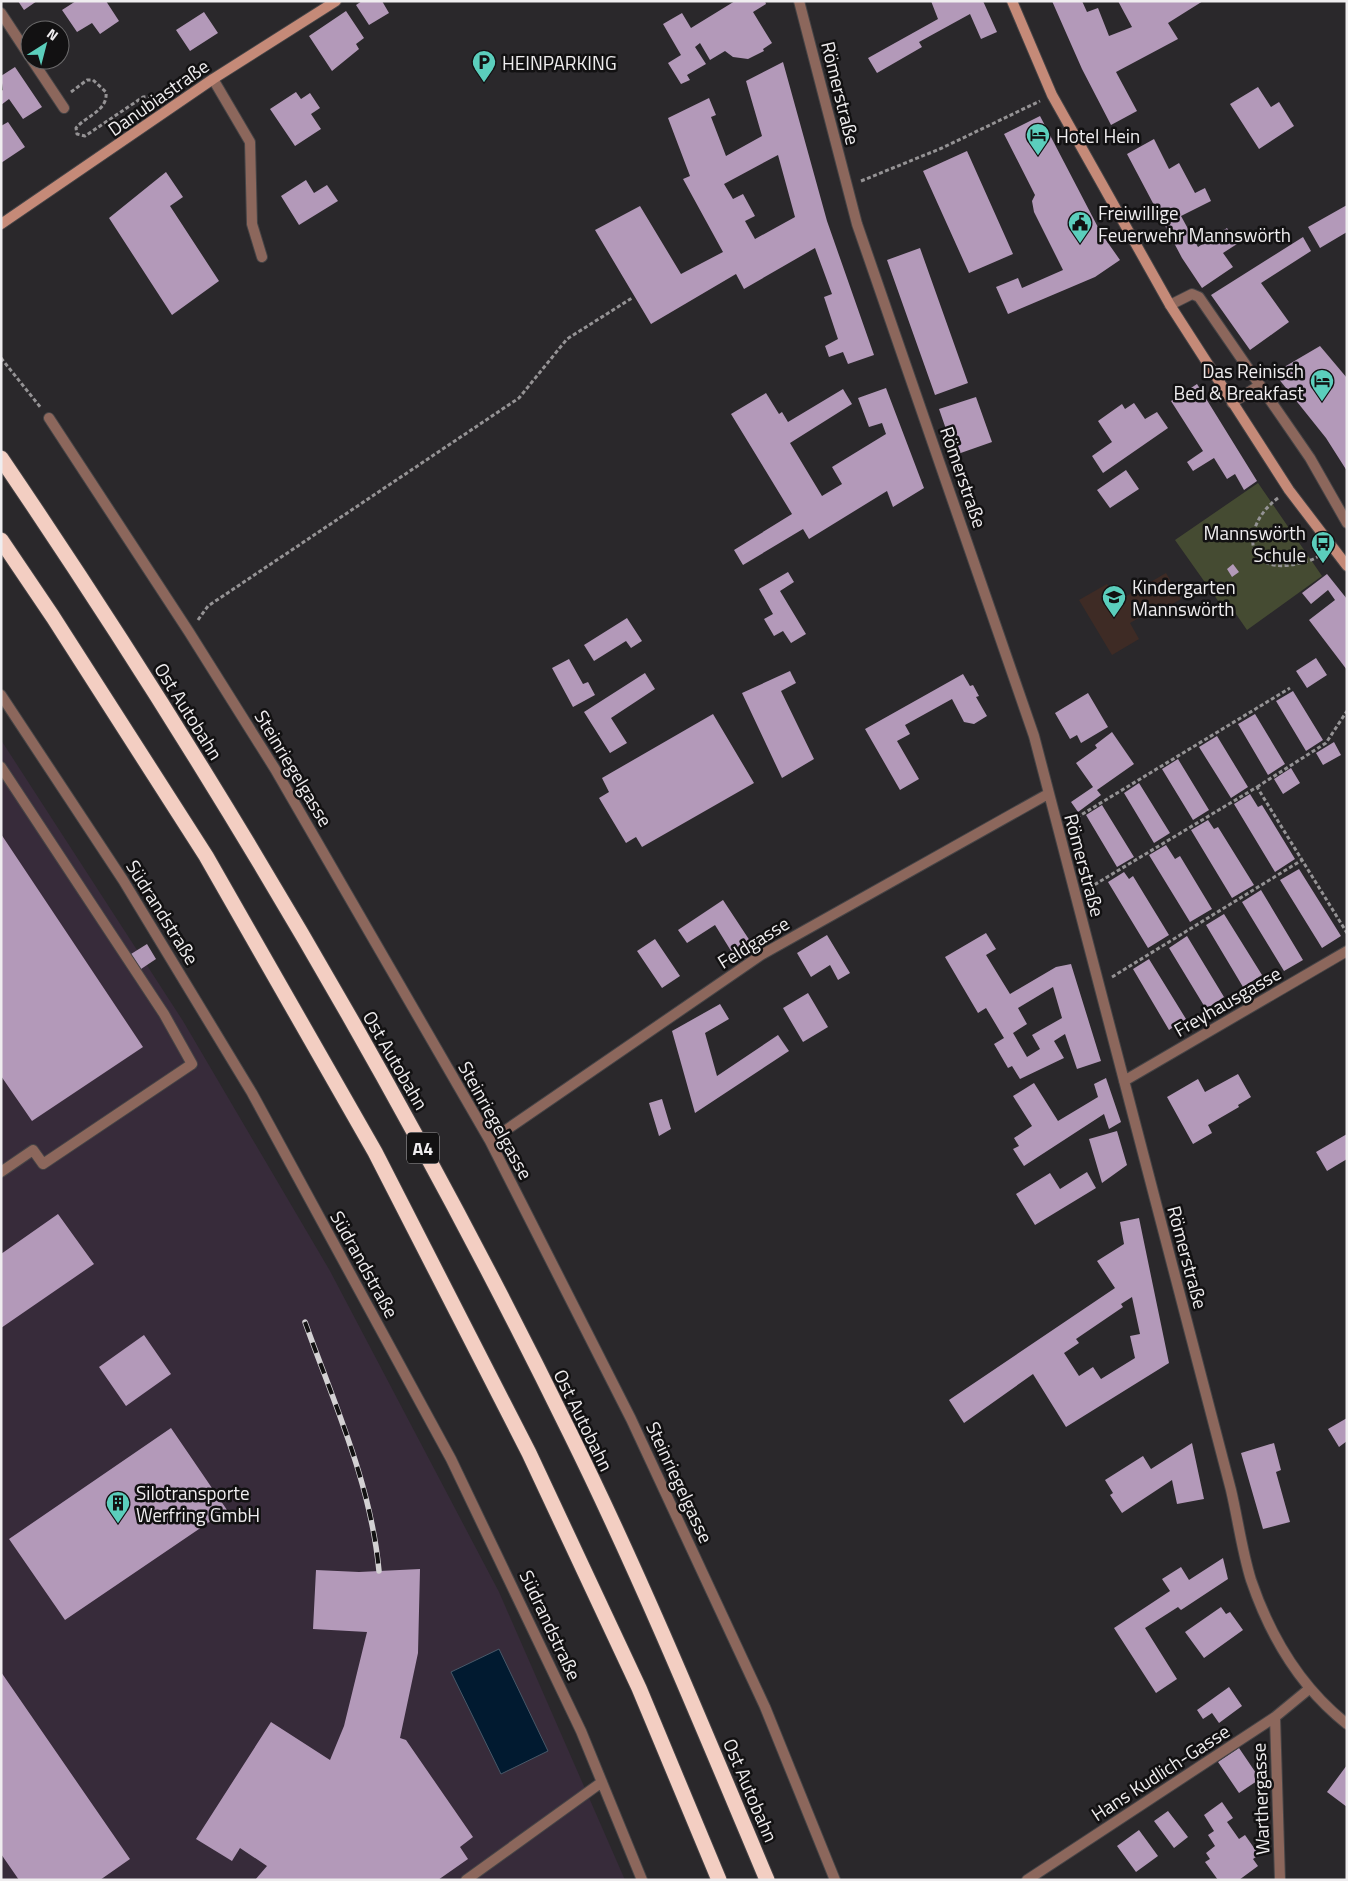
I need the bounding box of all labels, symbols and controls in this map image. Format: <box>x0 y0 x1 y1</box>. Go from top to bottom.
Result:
north arrow <box>20 20 70 70</box>
text: N <box>43 23 63 45</box>
street label: Römerstraße <box>814 38 868 148</box>
place label: HEINPARKING <box>502 48 617 77</box>
parking icon: HEINPARKING <box>471 49 497 83</box>
street label: Danubiastraße <box>101 51 215 143</box>
place label: Hotel Hein <box>1056 121 1140 150</box>
hotel icon: Hotel Hein <box>1025 122 1051 156</box>
place label: Freiwillige Feuerwehr Mannswörth <box>1098 198 1291 249</box>
public building icon: Freiwillige Feuerwehr Mannswörth <box>1067 210 1093 244</box>
place label: Das Reinisch Bed & Breakfast <box>1174 356 1304 407</box>
hotel icon: Das Reinisch Bed & Breakfast <box>1309 368 1335 402</box>
street label: Römerstraße <box>933 422 995 532</box>
place label: Mannswörth Schule <box>1203 518 1306 569</box>
bus stop icon: Mannswörth Schule <box>1310 530 1336 564</box>
place label: Kindergarten Mannswörth <box>1132 572 1236 623</box>
school or university icon: Kindergarten Mannswörth <box>1101 584 1127 618</box>
street label: Ost Autobahn <box>147 657 231 765</box>
street label: Steinriegelgasse <box>248 704 340 832</box>
street label: Römerstraße <box>1057 810 1113 920</box>
street label: Südrandstraße <box>119 854 207 970</box>
street label: Feldgasse <box>711 908 795 976</box>
street label: Freyhausgasse <box>1168 959 1286 1043</box>
street label: Ost Autobahn <box>356 1005 436 1115</box>
street label: Steinriegelgasse <box>451 1056 541 1184</box>
road number: A4 <box>407 1132 439 1164</box>
street label: Römerstraße <box>1160 1202 1216 1312</box>
street label: Südrandstraße <box>323 1205 407 1323</box>
street label: Ost Autobahn <box>547 1364 621 1476</box>
street label: Steinriegelgasse <box>639 1416 721 1548</box>
place label: Silotransporte Werfring GmbH <box>136 1478 260 1529</box>
building icon: Silotransporte Werfring GmbH <box>105 1490 131 1524</box>
street label: Südrandstraße <box>513 1565 589 1685</box>
street label: Hans Kudlich-Gasse <box>1085 1716 1235 1828</box>
street label: Ost Autobahn <box>716 1734 786 1846</box>
street label: Warthergasse <box>1244 1742 1276 1856</box>

